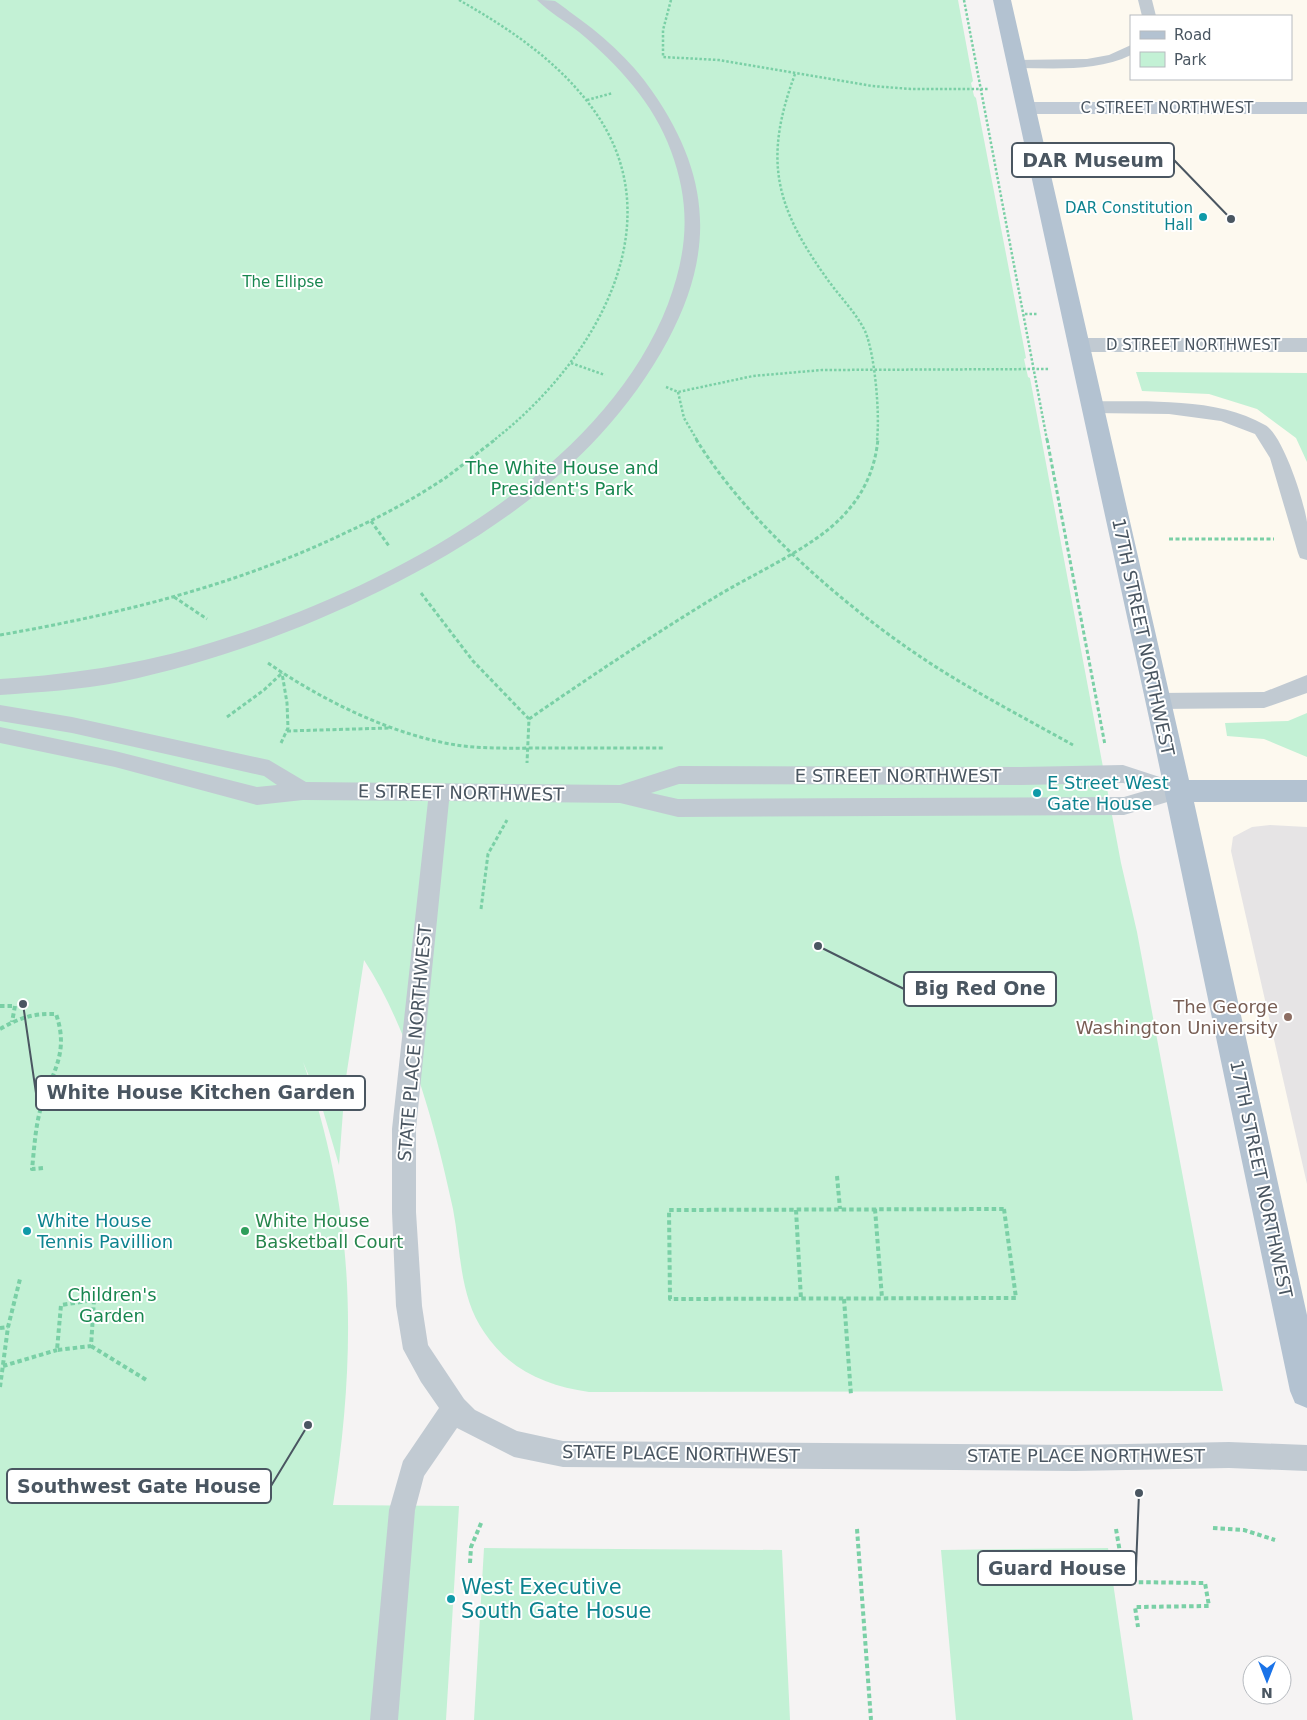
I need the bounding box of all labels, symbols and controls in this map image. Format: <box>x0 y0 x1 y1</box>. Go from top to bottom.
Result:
legend <box>1130 15 1292 80</box>
text: Road <box>1174 26 1212 44</box>
text: Park <box>1174 51 1207 69</box>
street label: C STREET NORTHWEST <box>1080 99 1254 117</box>
callout: DAR Museum <box>1012 143 1174 177</box>
text: DAR Museum <box>1022 149 1164 171</box>
place label: DAR Constitution Hall <box>1065 199 1193 234</box>
marker: DAR Constitution Hall <box>1197 211 1209 223</box>
park label: The Ellipse <box>241 273 324 291</box>
street label: D STREET NORTHWEST <box>1106 336 1281 354</box>
park label: The White House and President's Park <box>464 457 659 499</box>
street label: 17TH STREET NORTHWEST <box>1108 516 1179 759</box>
street label: E STREET NORTHWEST <box>795 765 1002 786</box>
place label: E Street West Gate House <box>1047 772 1169 814</box>
street label: E STREET NORTHWEST <box>358 780 565 805</box>
marker: E Street West Gate House <box>1031 787 1043 799</box>
street label: STATE PLACE NORTHWEST <box>394 923 435 1162</box>
callout: Big Red One <box>904 972 1056 1006</box>
text: Big Red One <box>914 977 1046 999</box>
place label: The George Washington University <box>1076 996 1278 1038</box>
marker: The George Washington University <box>1282 1011 1294 1023</box>
street label: 17TH STREET NORTHWEST <box>1226 1058 1297 1301</box>
callout: White House Kitchen Garden <box>36 1076 365 1110</box>
text: White House Kitchen Garden <box>47 1081 355 1103</box>
place label: White House Tennis Pavillion <box>36 1210 173 1252</box>
place label: White House Basketball Court <box>255 1210 403 1252</box>
marker: White House Tennis Pavillion <box>21 1225 33 1237</box>
marker: White House Basketball Court <box>239 1225 251 1237</box>
park label: Children's Garden <box>67 1284 157 1326</box>
street label: STATE PLACE NORTHWEST <box>562 1441 801 1466</box>
street label: STATE PLACE NORTHWEST <box>967 1445 1206 1466</box>
callout: Southwest Gate House <box>7 1469 271 1503</box>
text: Southwest Gate House <box>17 1475 261 1497</box>
callout: Guard House <box>978 1551 1136 1585</box>
text: Guard House <box>988 1557 1126 1579</box>
place label: West Executive South Gate Hosue <box>461 1575 652 1623</box>
marker: West Executive South Gate Hosue <box>445 1593 457 1605</box>
north arrow <box>1242 1655 1292 1705</box>
text: N <box>1261 1685 1273 1701</box>

